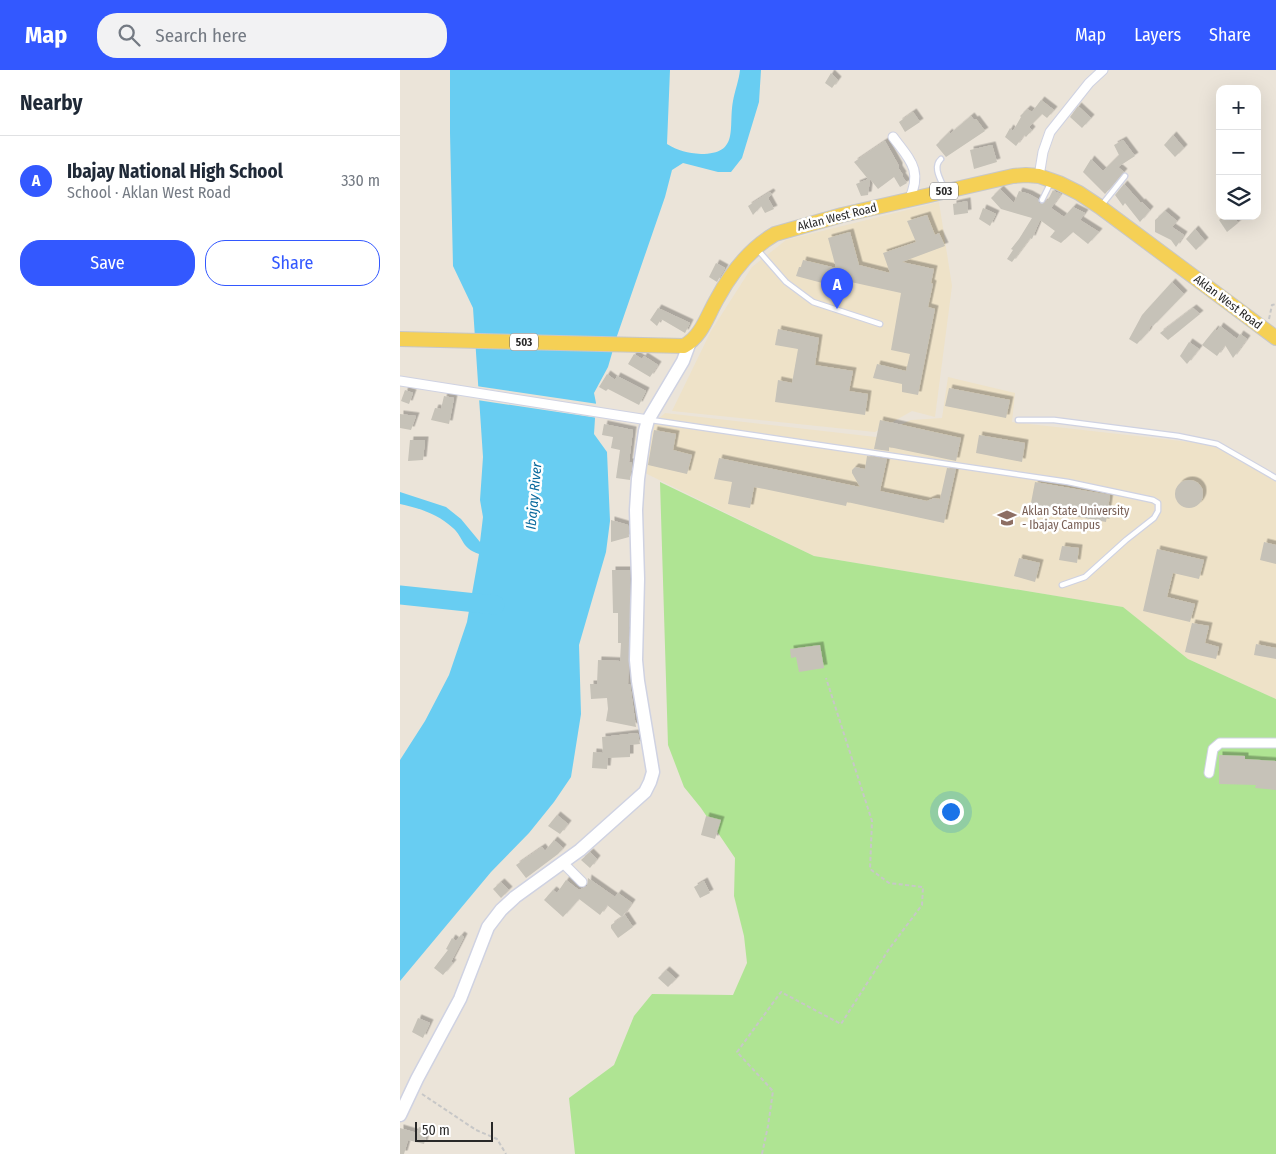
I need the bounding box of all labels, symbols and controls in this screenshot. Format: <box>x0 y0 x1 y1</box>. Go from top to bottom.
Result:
search box <box>97 13 447 58</box>
text: Map <box>25 21 67 49</box>
icon: search <box>115 21 143 49</box>
text: Search here <box>155 24 247 47</box>
text: Map <box>1075 24 1106 46</box>
text: Layers <box>1134 24 1181 46</box>
text: Share <box>1209 24 1251 46</box>
map controls <box>1216 85 1261 220</box>
button: + <box>1216 85 1261 130</box>
text: Nearby <box>20 90 82 116</box>
button: − <box>1216 130 1261 175</box>
text: Ibajay National High School <box>67 160 283 183</box>
text: A <box>32 171 40 190</box>
text: 330 m <box>341 171 380 190</box>
button: layers <box>1216 175 1261 220</box>
road number: 503 <box>930 182 958 200</box>
text: School · Aklan West Road <box>67 183 231 202</box>
street label: Aklan West Road <box>796 200 878 234</box>
button: Save <box>20 240 195 286</box>
button: Share <box>205 240 380 286</box>
pin: A <box>821 268 853 309</box>
street label: Aklan West Road <box>1191 272 1265 332</box>
road number: 503 <box>510 334 538 350</box>
water label: Ibajay River <box>523 461 545 530</box>
place label: Aklan State University - Ibajay Campus <box>1022 504 1130 532</box>
school or university icon: Aklan State University - Ibajay Campus <box>996 507 1018 529</box>
your location <box>938 799 964 825</box>
scale bar <box>415 1119 492 1142</box>
text: 50 m <box>422 1122 450 1139</box>

